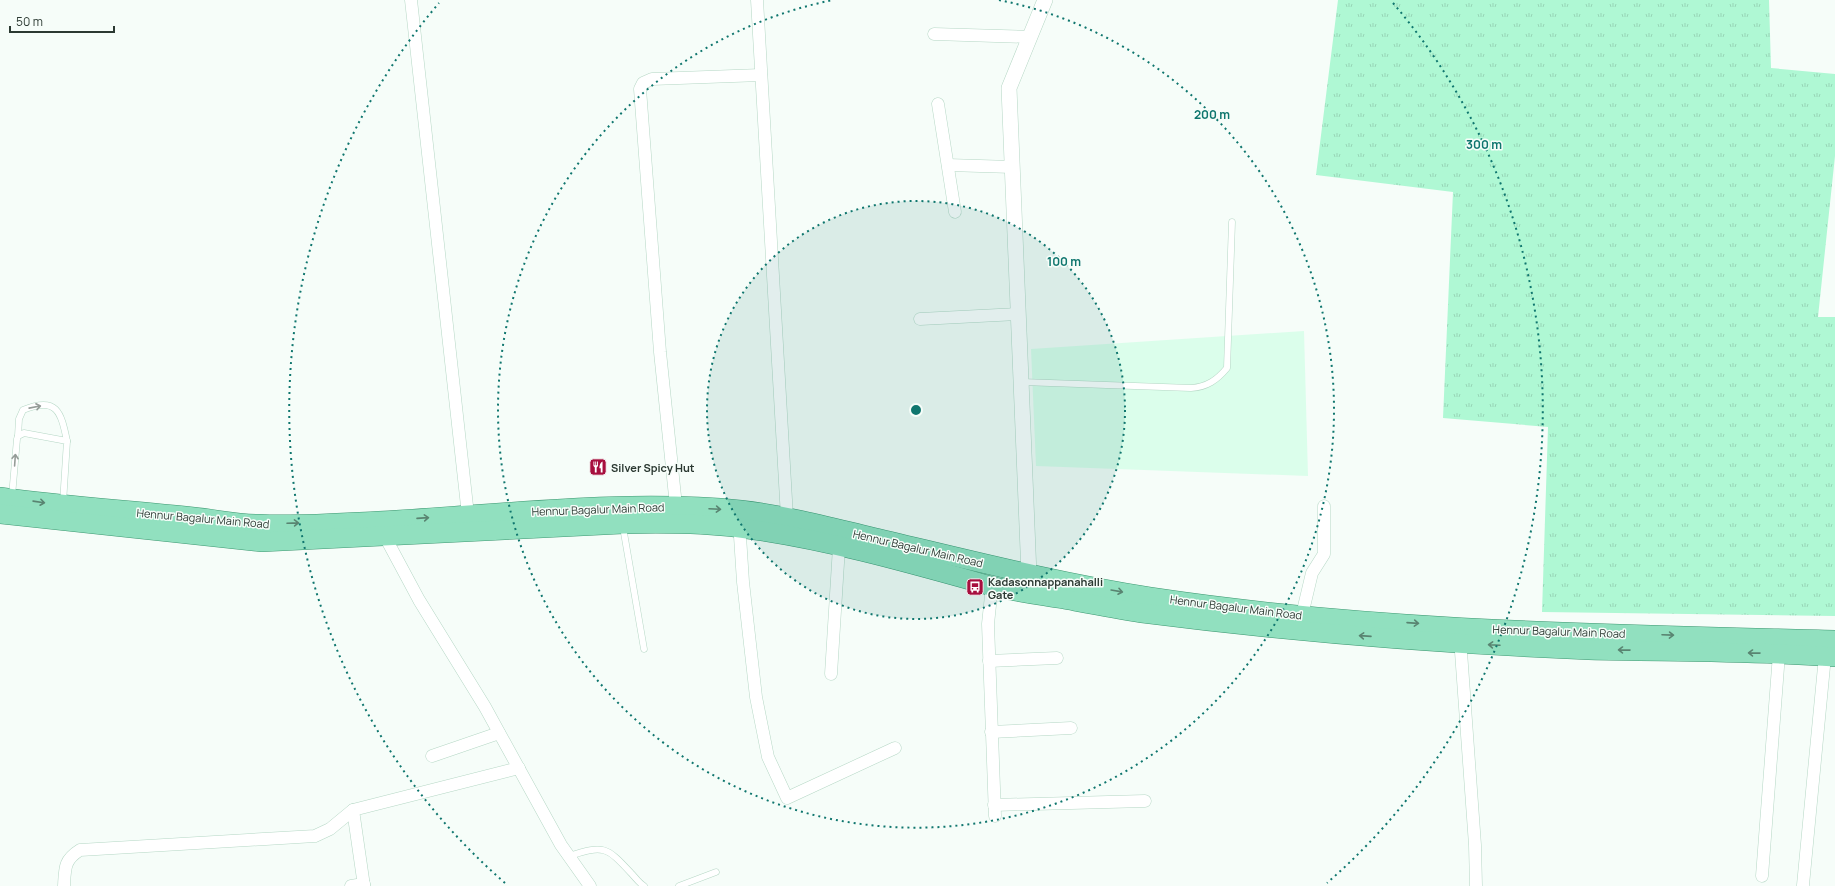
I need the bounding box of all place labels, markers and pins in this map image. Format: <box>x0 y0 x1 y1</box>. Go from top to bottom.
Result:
centre of rings <box>909 403 923 417</box>
restaurant icon: Silver Spicy Hut <box>588 457 608 477</box>
place label: Silver Spicy Hut <box>611 460 695 475</box>
place label: Kadasonnappanahalli Gate <box>988 574 1103 602</box>
bus stop icon: Kadasonnappanahalli Gate <box>965 577 985 597</box>

